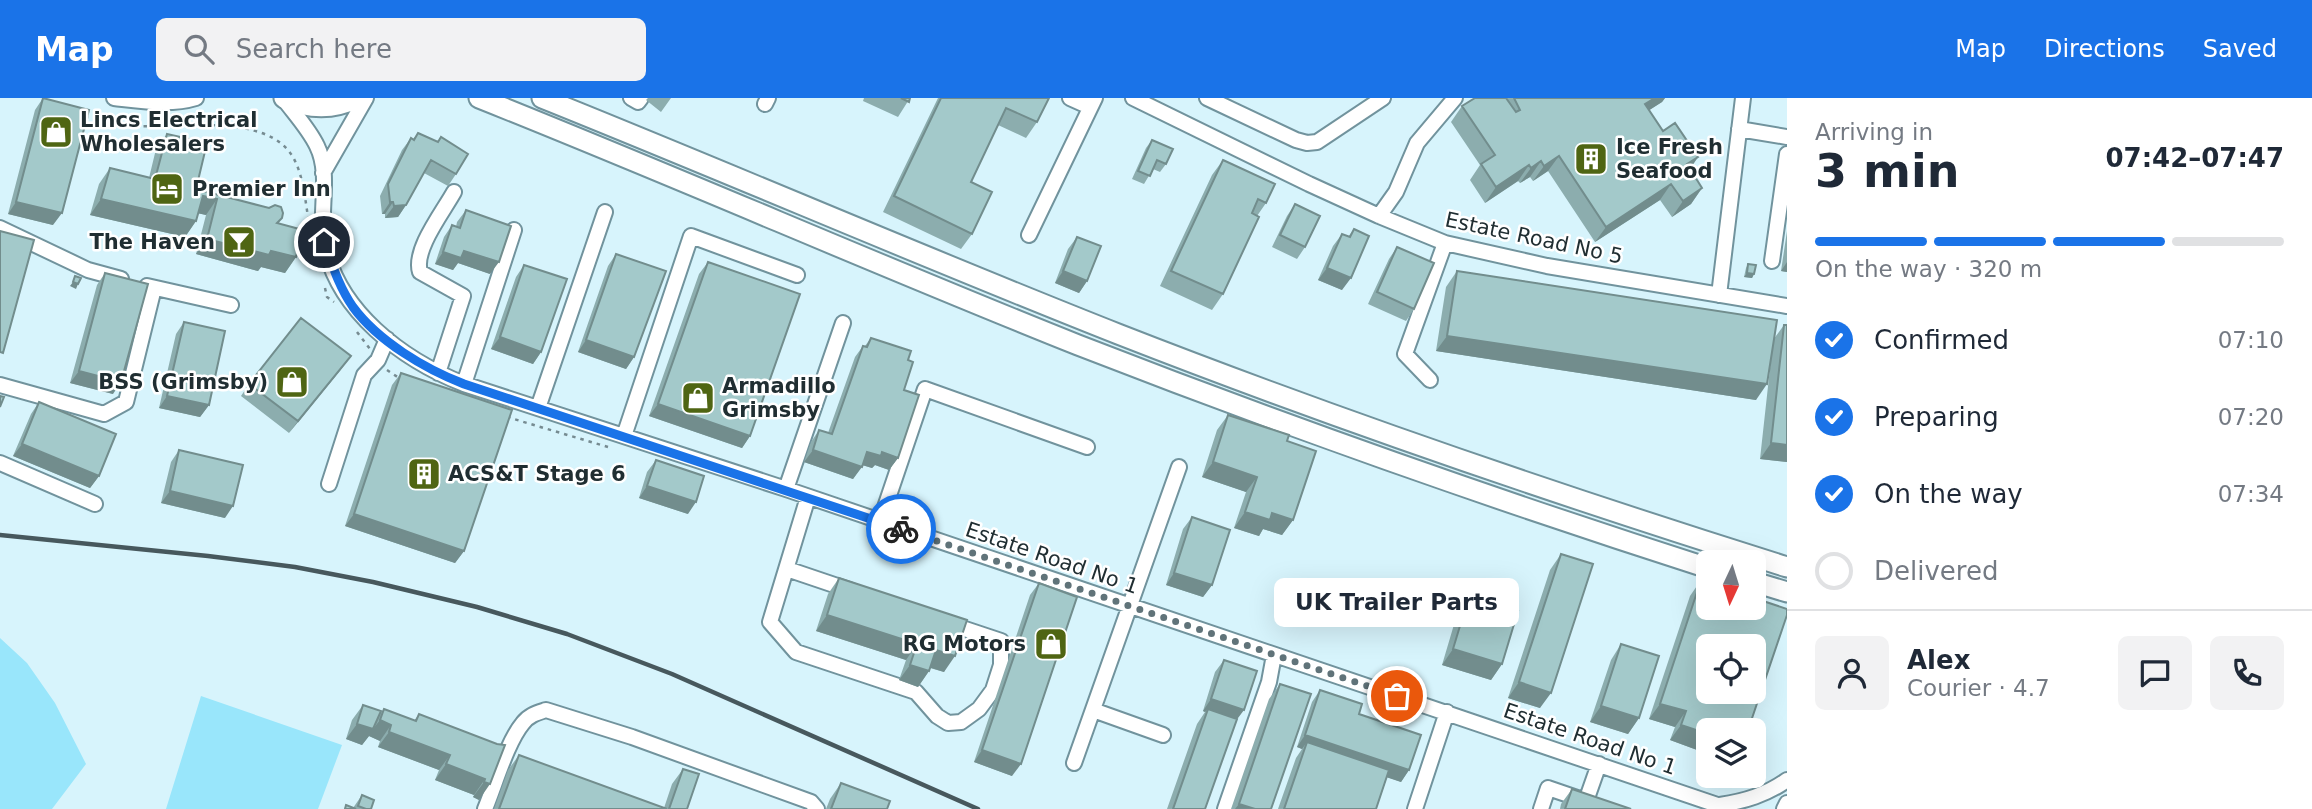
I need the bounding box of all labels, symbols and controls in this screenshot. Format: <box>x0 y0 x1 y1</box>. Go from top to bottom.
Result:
search box <box>156 18 646 81</box>
text: Map <box>35 30 114 69</box>
icon: search <box>180 30 218 68</box>
text: Search here <box>236 34 392 64</box>
text: Map <box>1955 35 2006 63</box>
text: Directions <box>2044 35 2165 63</box>
text: Saved <box>2203 35 2277 63</box>
place label: Lincs Electrical Wholesalers <box>80 108 257 156</box>
shop icon: Lincs Electrical Wholesalers <box>37 113 75 151</box>
text: Arriving in <box>1815 119 1933 145</box>
place label: Ice Fresh Seafood <box>1616 135 1723 183</box>
building icon: Ice Fresh Seafood <box>1572 140 1610 178</box>
text: 07:42–07:47 <box>2105 143 2284 173</box>
text: 3 min <box>1815 144 1959 198</box>
hotel icon: Premier Inn <box>148 170 186 208</box>
place label: Premier Inn <box>192 177 331 201</box>
street label: Estate Road No 5 <box>1443 207 1625 269</box>
pin <box>294 212 354 272</box>
bar icon: The Haven <box>220 223 258 261</box>
icon: home <box>305 223 343 261</box>
place label: The Haven <box>90 230 215 254</box>
text: On the way · 320 m <box>1815 256 2042 282</box>
icon: check <box>1815 321 1853 359</box>
text: Confirmed <box>1874 325 2009 355</box>
text: 07:10 <box>2218 327 2284 353</box>
shop icon: BSS (Grimsby) <box>273 363 311 401</box>
place label: BSS (Grimsby) <box>98 370 268 394</box>
place label: Armadillo Grimsby <box>722 374 836 422</box>
shop icon: Armadillo Grimsby <box>679 379 717 417</box>
icon: check <box>1815 398 1853 436</box>
text: Preparing <box>1874 402 1999 432</box>
text: 07:20 <box>2218 404 2284 430</box>
building icon: ACS&T Stage 6 <box>405 455 443 493</box>
place label: ACS&T Stage 6 <box>448 462 626 486</box>
icon: check <box>1815 475 1853 513</box>
text: On the way <box>1874 479 2023 509</box>
text: 07:34 <box>2218 481 2284 507</box>
courier <box>866 494 936 564</box>
icon: bike <box>882 510 920 548</box>
street label: Estate Road No 1 <box>962 517 1142 599</box>
north arrow <box>1696 550 1766 620</box>
map controls <box>1696 550 1766 788</box>
text: Delivered <box>1874 556 1998 586</box>
callout: UK Trailer Parts <box>1274 577 1520 626</box>
text: UK Trailer Parts <box>1295 589 1498 615</box>
shop icon: RG Motors <box>1032 625 1070 663</box>
place label: RG Motors <box>903 632 1026 656</box>
button: locate <box>1696 634 1766 704</box>
button: person <box>1815 636 1889 710</box>
button: chat <box>2118 636 2192 710</box>
button: phone <box>2210 636 2284 710</box>
text: Alex <box>1907 645 1970 675</box>
pin <box>1367 666 1427 726</box>
text: Courier · 4.7 <box>1907 675 2050 701</box>
icon: bag <box>1378 677 1416 715</box>
street label: Estate Road No 1 <box>1500 698 1680 780</box>
button: layers <box>1696 718 1766 788</box>

